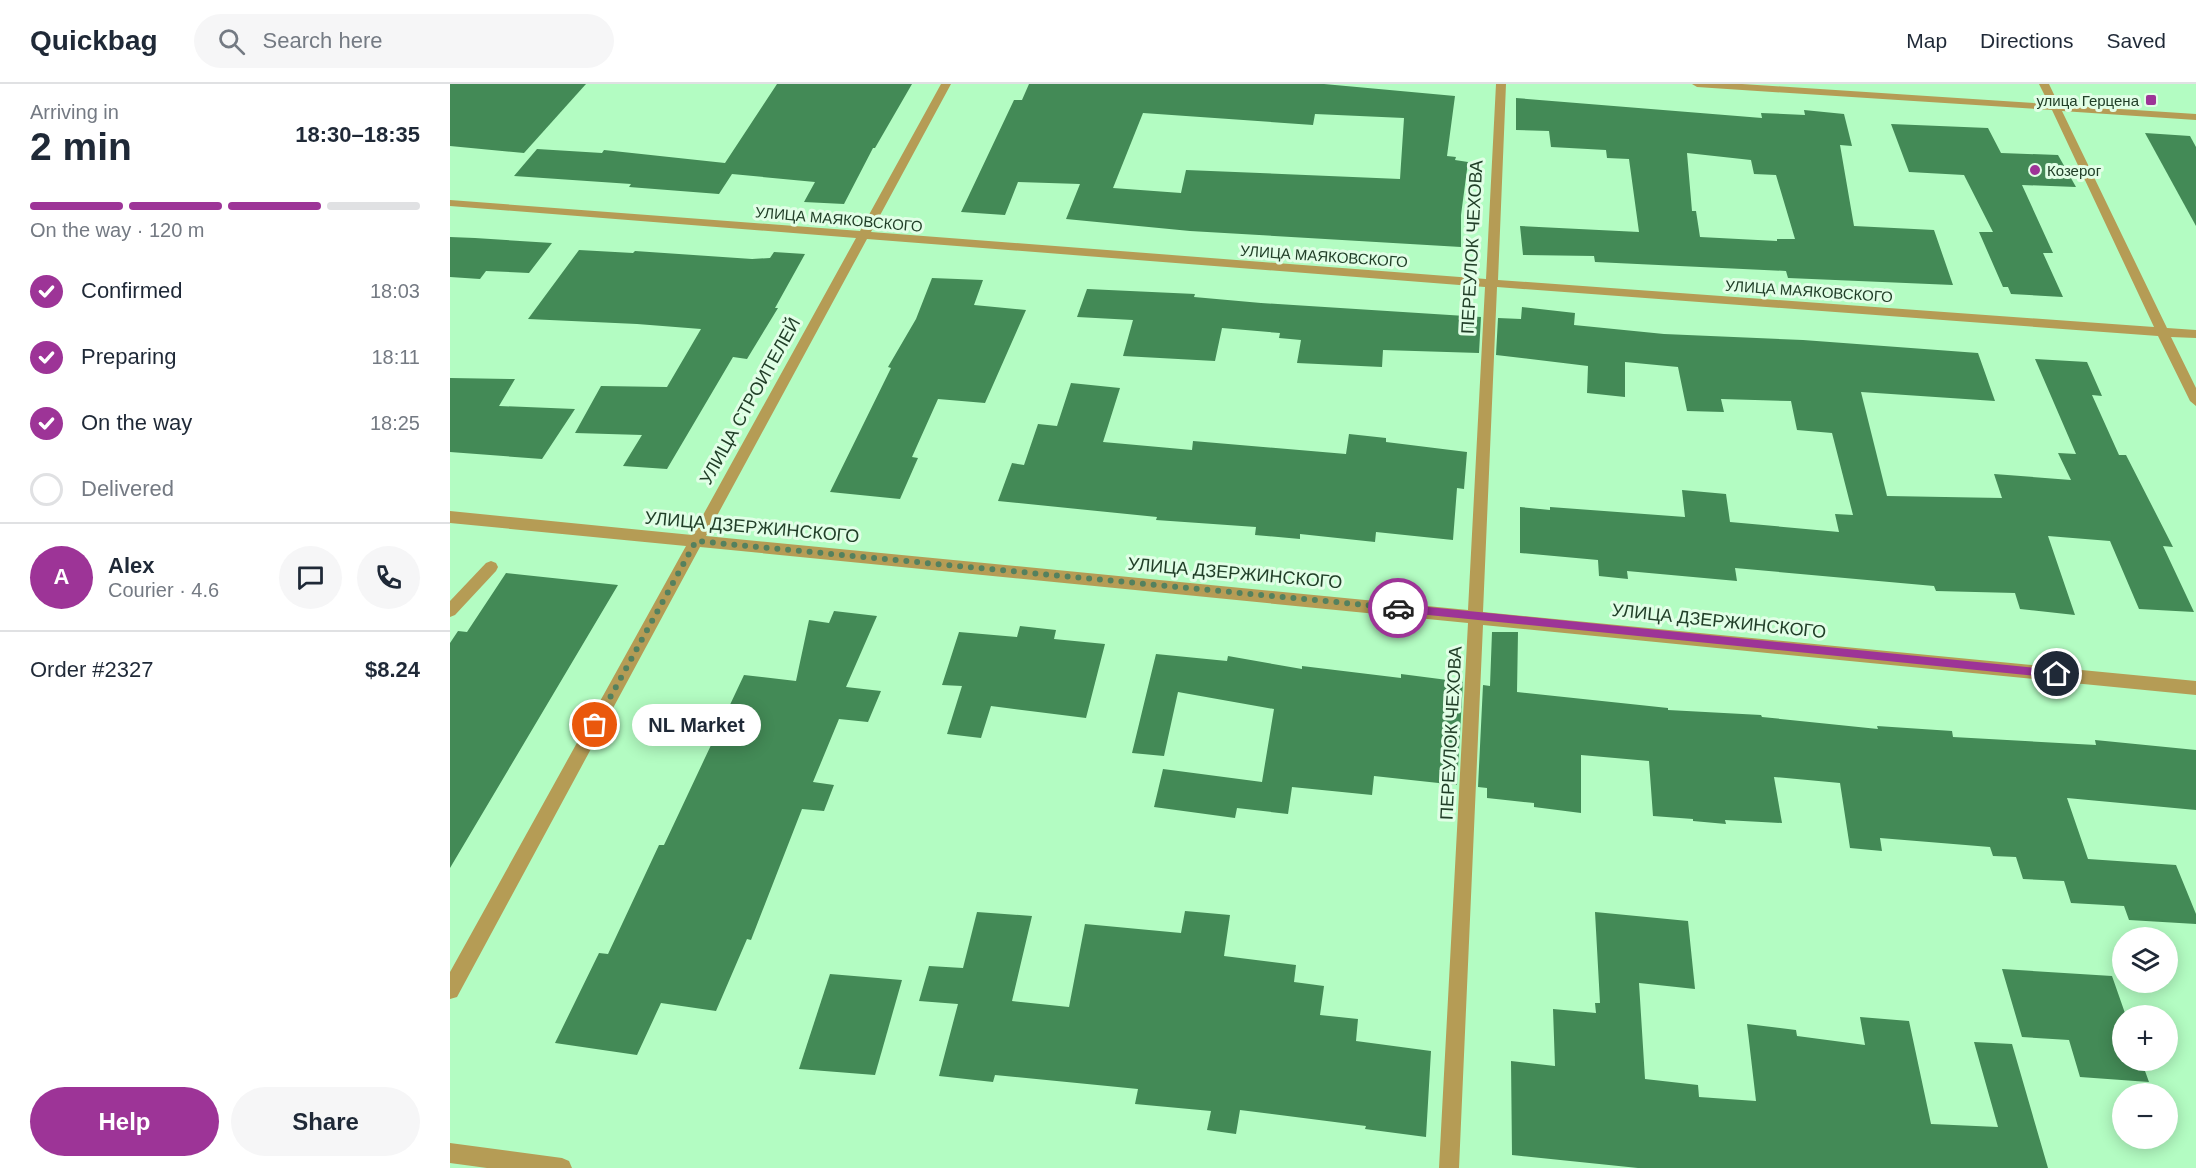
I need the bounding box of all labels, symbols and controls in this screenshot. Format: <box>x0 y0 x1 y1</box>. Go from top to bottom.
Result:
search box <box>194 14 614 68</box>
text: Quickbag <box>30 25 158 56</box>
icon: search <box>215 25 248 58</box>
text: Search here <box>263 28 382 53</box>
text: Map <box>1906 29 1947 52</box>
text: Directions <box>1980 29 2073 52</box>
text: Saved <box>2106 29 2166 52</box>
place label: улица Герцена <box>2036 92 2140 109</box>
marker: улица Герцена <box>2144 93 2158 107</box>
text: Arriving in <box>30 101 119 123</box>
text: 18:30–18:35 <box>295 122 420 147</box>
text: 2 min <box>30 125 132 168</box>
street label: ПЕРЕУЛОК ЧЕХОВА <box>1457 160 1487 334</box>
place label: Козерог <box>2047 162 2102 179</box>
marker: Козерог <box>2028 163 2042 177</box>
street label: УЛИЦА МАЯКОВСКОГО <box>755 203 923 235</box>
text: On the way · 120 m <box>30 219 205 241</box>
street label: УЛИЦА МАЯКОВСКОГО <box>1240 242 1408 270</box>
icon: check <box>30 275 63 308</box>
street label: УЛИЦА МАЯКОВСКОГО <box>1725 277 1893 305</box>
text: Confirmed <box>81 278 182 303</box>
text: 18:03 <box>370 280 420 302</box>
street label: УЛИЦА СТРОИТЕЛЕЙ <box>695 314 804 488</box>
icon: check <box>30 341 63 374</box>
text: Preparing <box>81 344 176 369</box>
text: 18:11 <box>371 346 420 368</box>
icon: check <box>30 407 63 440</box>
text: On the way <box>81 410 192 435</box>
text: 18:25 <box>370 412 420 434</box>
text: Delivered <box>81 476 174 501</box>
street label: УЛИЦА ДЗЕРЖИНСКОГО <box>644 508 860 546</box>
button: chat <box>279 546 342 609</box>
button: phone <box>357 546 420 609</box>
text: Alex <box>108 553 154 578</box>
street label: УЛИЦА ДЗЕРЖИНСКОГО <box>1127 554 1343 592</box>
text: A <box>54 564 69 589</box>
courier <box>1368 578 1428 638</box>
text: Courier · 4.6 <box>108 579 219 601</box>
icon: car <box>1382 592 1415 625</box>
street label: УЛИЦА ДЗЕРЖИНСКОГО <box>1611 600 1827 642</box>
street label: ПЕРЕУЛОК ЧЕХОВА <box>1436 646 1466 820</box>
pin <box>2031 648 2082 699</box>
text: Order #2327 <box>30 657 154 682</box>
text: $8.24 <box>365 657 420 682</box>
icon: home <box>2040 657 2073 690</box>
pin <box>569 699 620 750</box>
callout: NL Market <box>631 704 760 746</box>
icon: bag <box>578 708 611 741</box>
text: NL Market <box>648 714 745 736</box>
map controls <box>2112 927 2178 1149</box>
button: layers <box>2112 927 2178 993</box>
button: + <box>2112 1005 2178 1071</box>
button: − <box>2112 1083 2178 1149</box>
button: Help <box>30 1087 219 1156</box>
button: Share <box>231 1087 420 1156</box>

